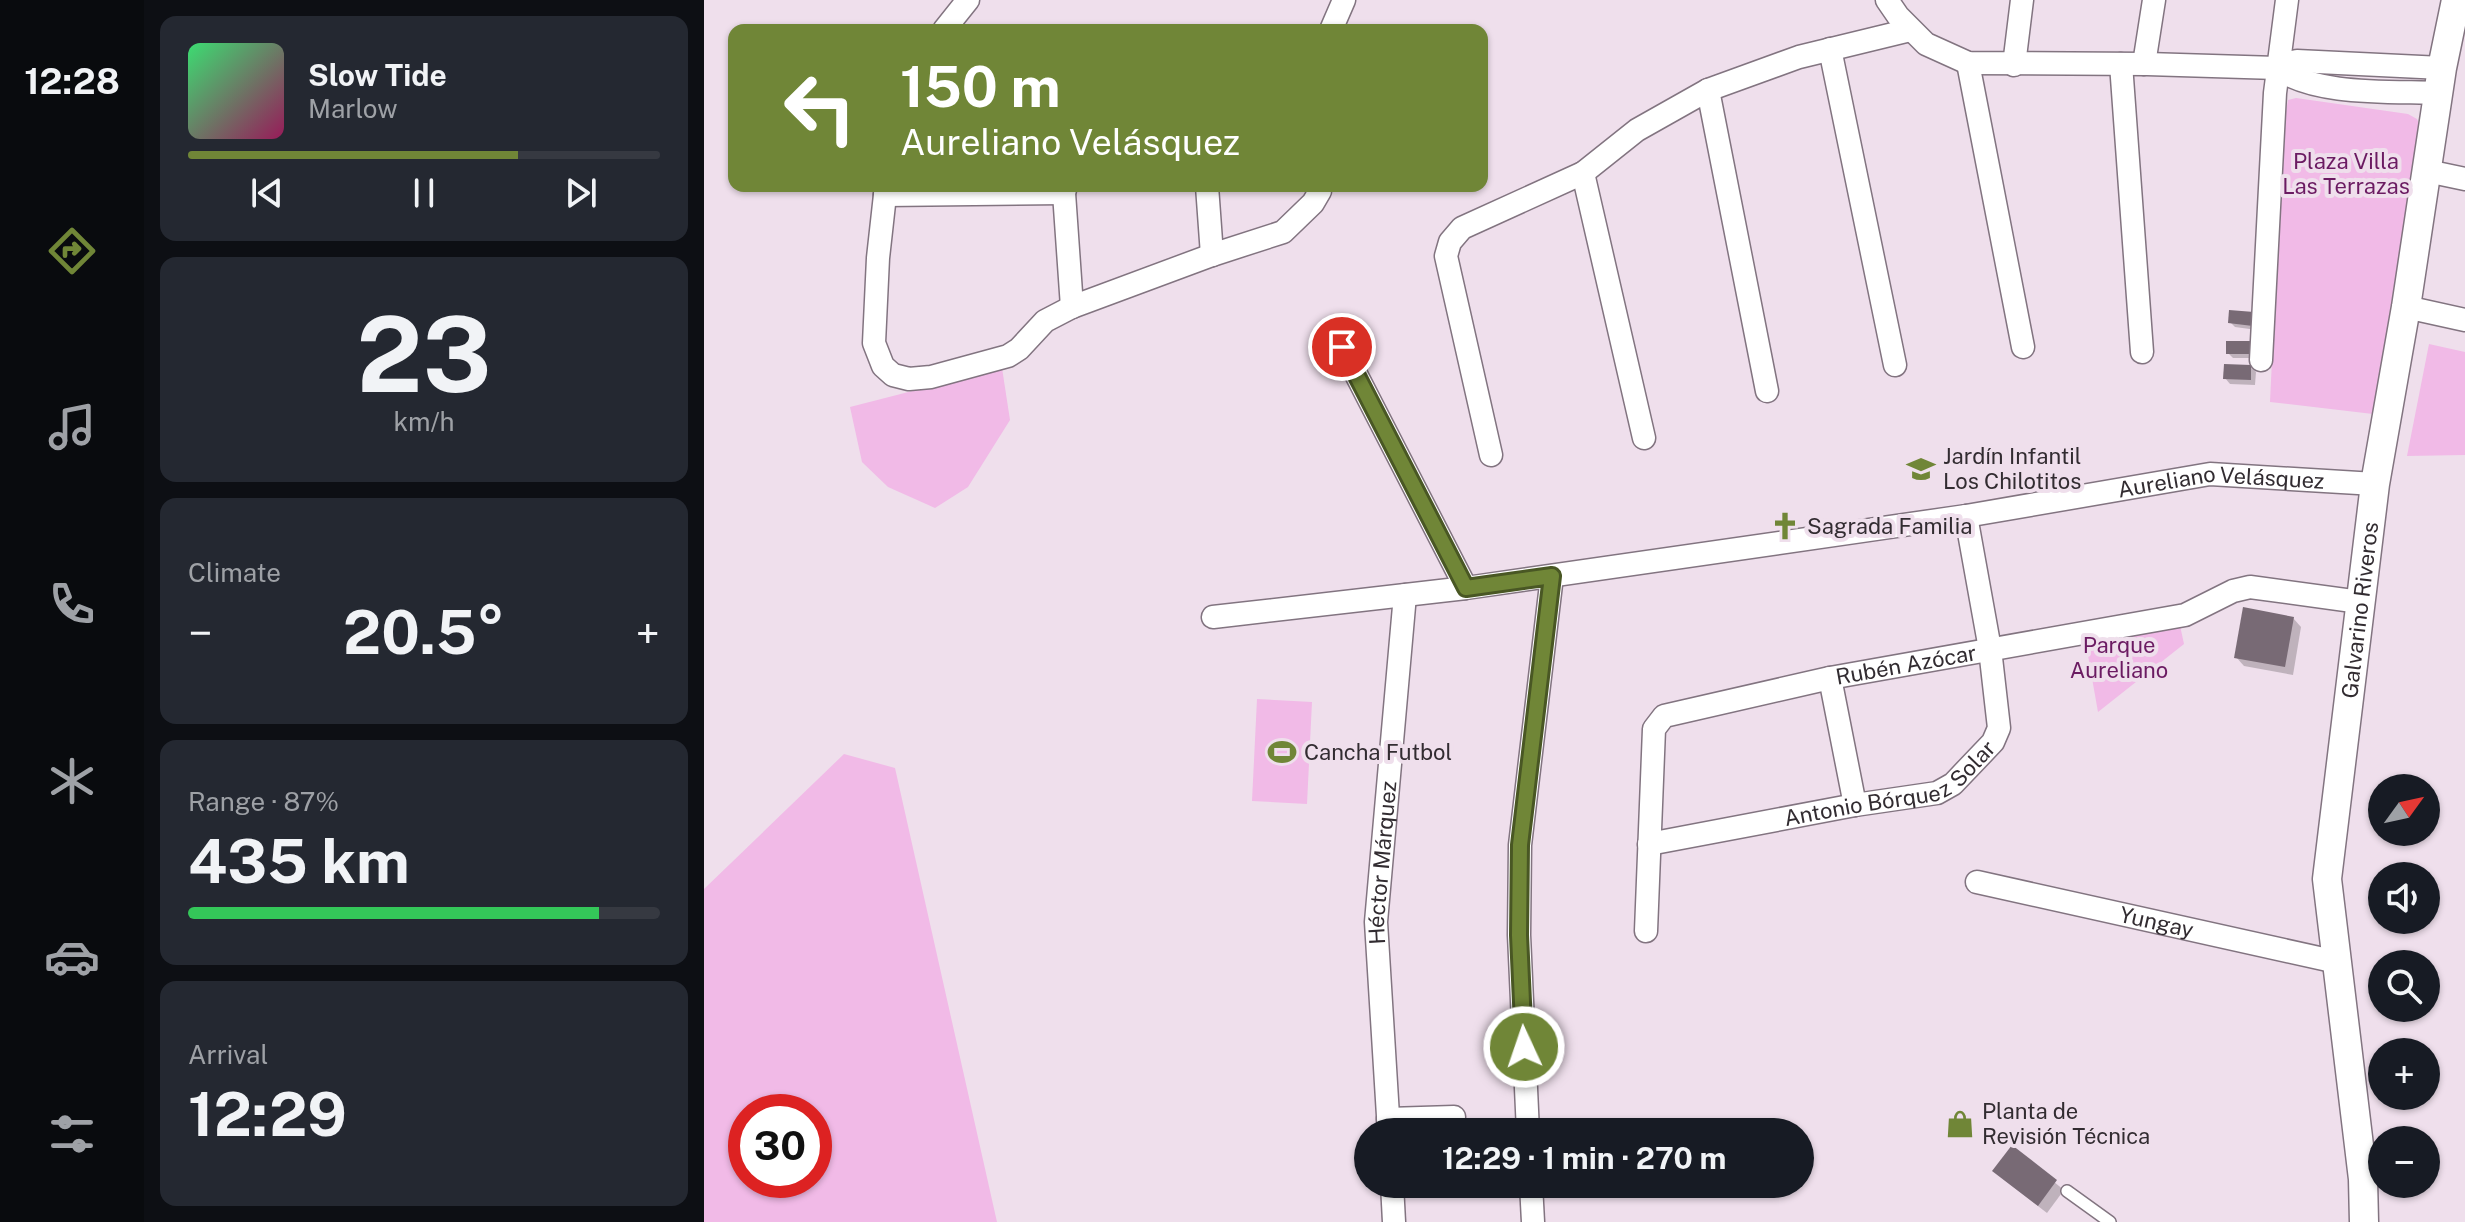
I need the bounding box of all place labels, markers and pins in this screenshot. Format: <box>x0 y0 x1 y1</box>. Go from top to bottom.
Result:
pin <box>1308 313 1376 381</box>
place label: Jardín Infantil Los Chilotitos <box>1943 443 2081 494</box>
school or university icon: Jardín Infantil Los Chilotitos <box>1906 454 1936 484</box>
church icon: Sagrada Familia <box>1770 511 1800 541</box>
place label: Sagrada Familia <box>1807 513 1972 539</box>
sports icon: Cancha Futbol <box>1267 737 1297 767</box>
place label: Cancha Futbol <box>1304 739 1452 765</box>
place label: Planta de Revisión Técnica <box>1982 1098 2150 1149</box>
shop icon: Planta de Revisión Técnica <box>1945 1109 1975 1139</box>

